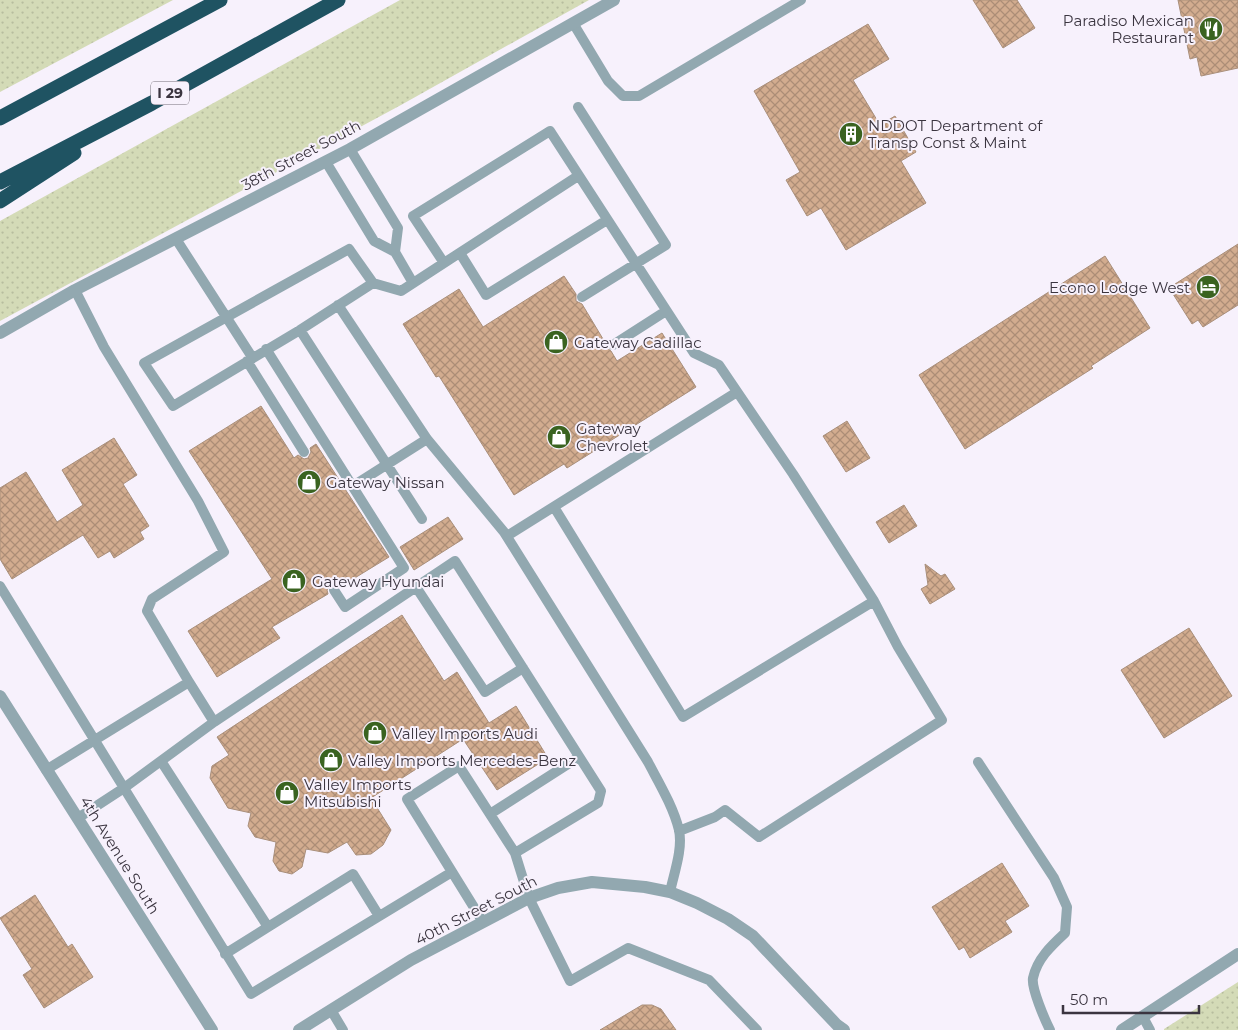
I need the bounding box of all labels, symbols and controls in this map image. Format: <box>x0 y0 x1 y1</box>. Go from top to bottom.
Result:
place label: Paradiso Mexican Restaurant <box>1063 11 1194 47</box>
restaurant icon: Paradiso Mexican Restaurant <box>1198 16 1224 42</box>
road number: I 29 <box>151 82 189 105</box>
street label: 38th Street South <box>238 116 364 194</box>
place label: NDDOT Department of Transp Const & Maint <box>868 116 1043 152</box>
building icon: NDDOT Department of Transp Const & Maint <box>838 121 864 147</box>
hotel icon: Econo Lodge West <box>1195 274 1221 300</box>
place label: Econo Lodge West <box>1049 278 1190 297</box>
shop icon: Gateway Cadillac <box>543 329 569 355</box>
place label: Gateway Cadillac <box>574 333 702 352</box>
place label: Gateway Chevrolet <box>576 419 648 455</box>
shop icon: Gateway Chevrolet <box>546 424 572 450</box>
shop icon: Gateway Nissan <box>296 469 322 495</box>
place label: Gateway Nissan <box>326 473 445 492</box>
shop icon: Gateway Hyundai <box>281 568 307 594</box>
place label: Gateway Hyundai <box>312 572 444 591</box>
shop icon: Valley Imports Audi <box>362 720 388 746</box>
place label: Valley Imports Audi <box>392 724 538 743</box>
shop icon: Valley Imports Mercedes-Benz <box>318 747 344 773</box>
place label: Valley Imports Mercedes-Benz <box>348 751 577 770</box>
place label: Valley Imports Mitsubishi <box>304 775 411 811</box>
shop icon: Valley Imports Mitsubishi <box>274 780 300 806</box>
street label: 4th Avenue South <box>76 792 164 918</box>
street label: 40th Street South <box>412 871 540 949</box>
scale bar <box>1063 982 1199 1014</box>
text: 50 m <box>1070 990 1108 1009</box>

